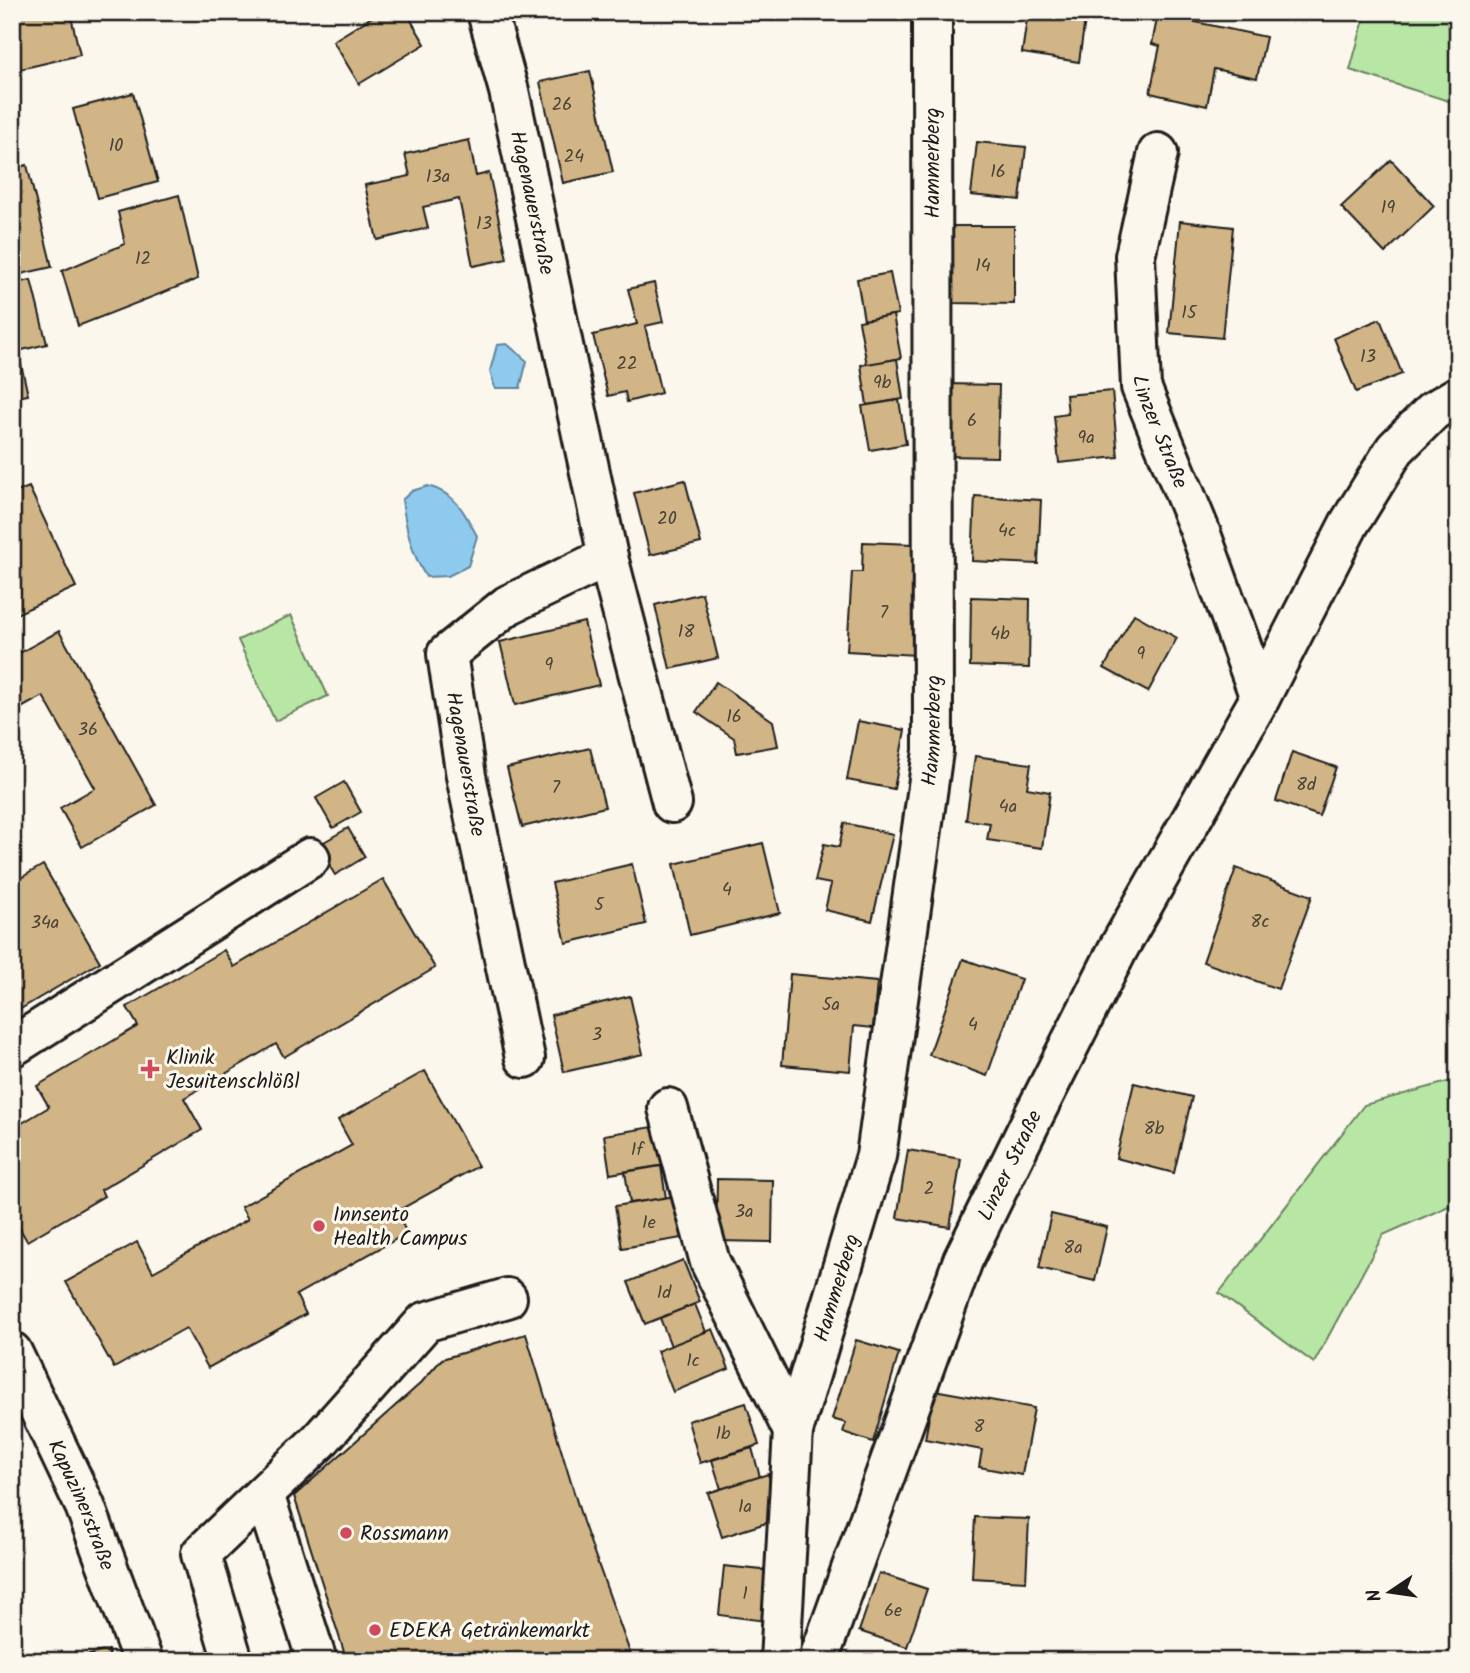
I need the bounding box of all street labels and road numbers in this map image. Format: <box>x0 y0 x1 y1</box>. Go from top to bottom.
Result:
street label: Hammerberg <box>917 107 950 219</box>
street label: Hagenauerstraße <box>500 128 563 278</box>
street label: Linzer Straße <box>1122 375 1196 494</box>
street label: Hammerberg <box>913 675 952 788</box>
street label: Hagenauerstraße <box>436 689 494 840</box>
street label: Linzer Straße <box>970 1104 1052 1227</box>
street label: Hammerberg <box>806 1230 870 1346</box>
street label: Kapuzinerstraße <box>38 1434 123 1576</box>

